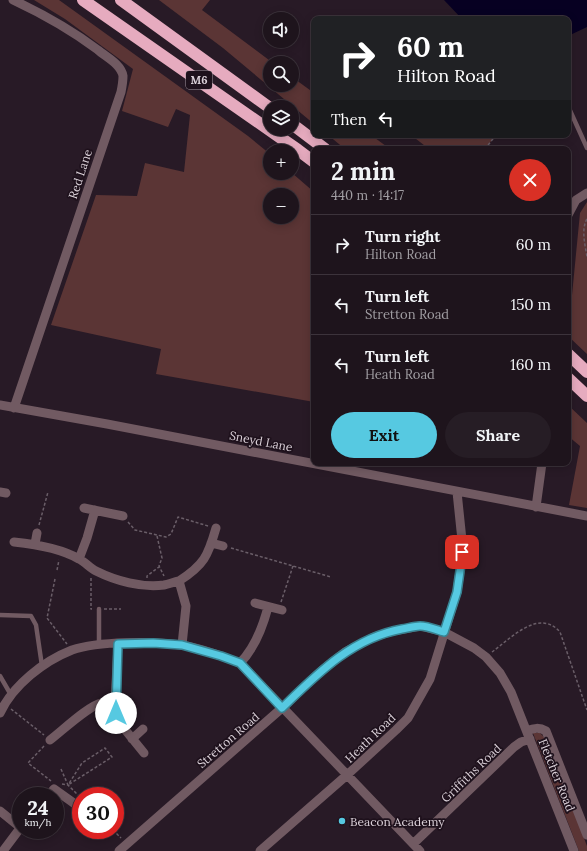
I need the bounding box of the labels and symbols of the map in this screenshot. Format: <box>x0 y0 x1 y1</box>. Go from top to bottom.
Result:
road number: M6 <box>186 71 212 89</box>
street label: Red Lane <box>65 147 95 201</box>
street label: Sneyd Lane <box>228 428 294 455</box>
pin <box>445 535 479 569</box>
position arrow <box>95 692 137 734</box>
street label: Stretton Road <box>194 709 262 771</box>
street label: Heath Road <box>342 710 398 766</box>
street label: Fletcher Road <box>536 736 578 814</box>
street label: Griffiths Road <box>438 741 504 805</box>
speed limit sign: 30 <box>72 787 124 839</box>
place label: Beacon Academy <box>350 814 445 829</box>
marker: Beacon Academy <box>337 816 347 826</box>

